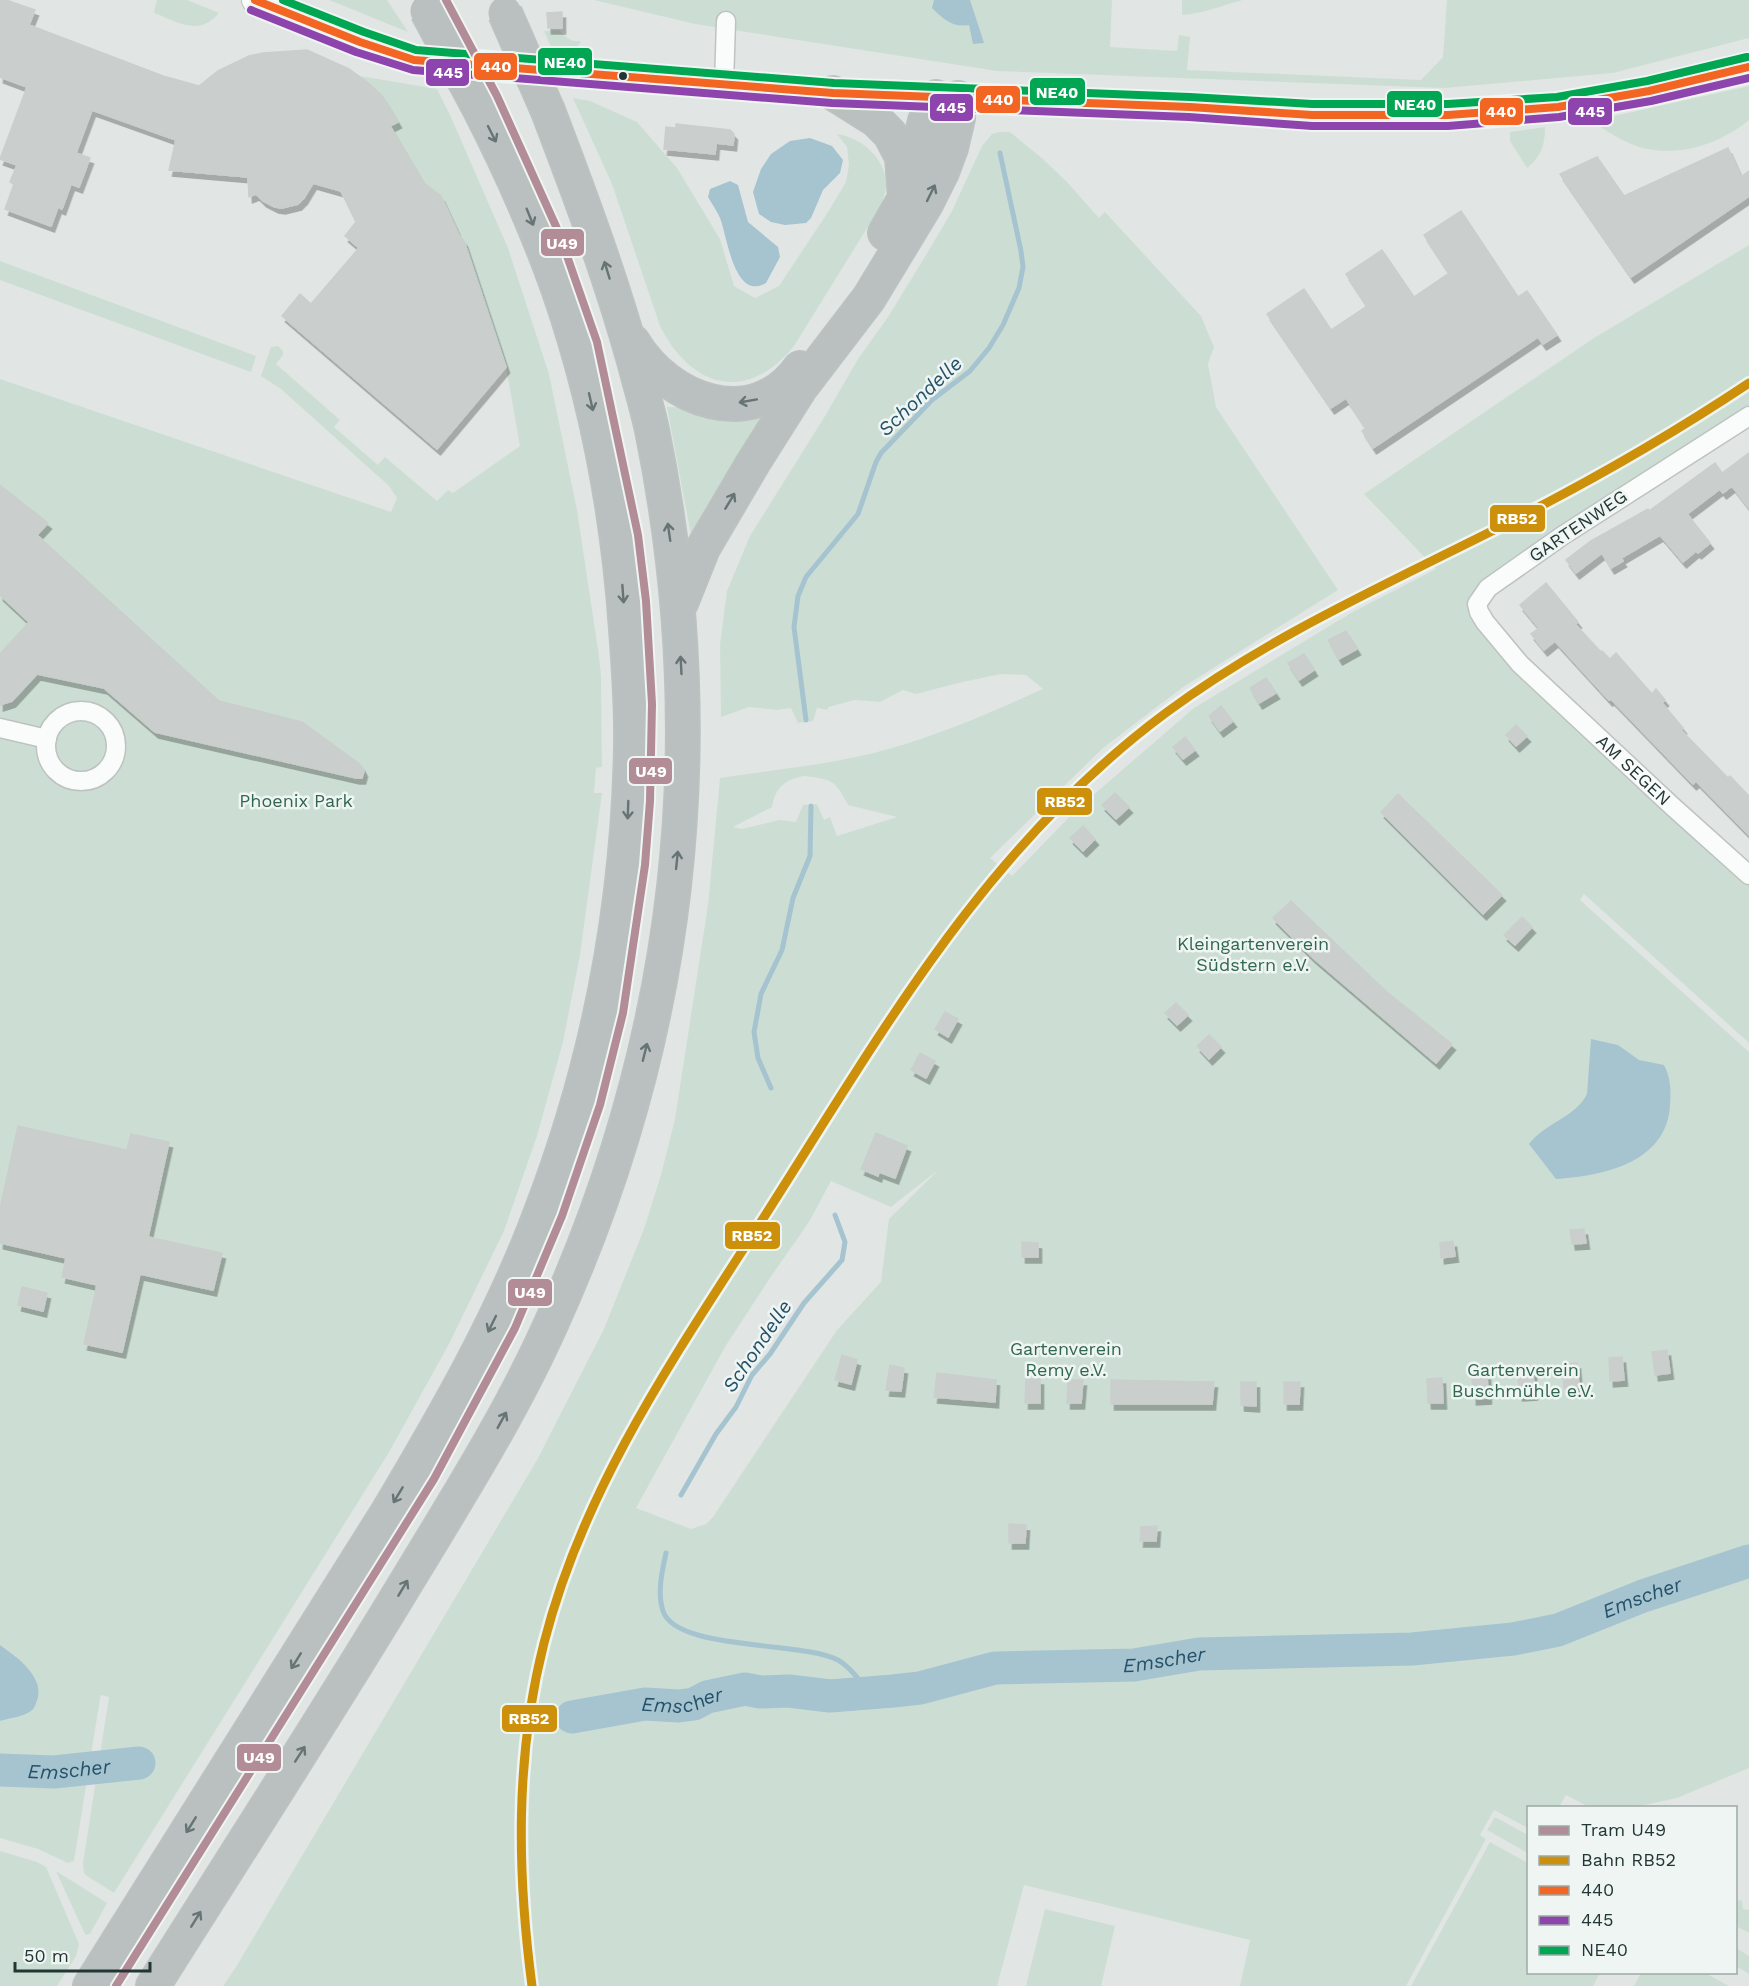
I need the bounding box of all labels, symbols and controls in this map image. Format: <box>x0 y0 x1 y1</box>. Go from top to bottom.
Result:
line badge: NE40 <box>537 47 593 76</box>
line badge: 440 <box>473 52 518 81</box>
text: NE40 <box>544 53 586 72</box>
text: 440 <box>481 57 511 76</box>
line badge: 445 <box>425 58 470 87</box>
text: 445 <box>433 63 463 82</box>
unlabelled marker <box>617 70 629 82</box>
line badge: NE40 <box>1029 77 1086 106</box>
text: NE40 <box>1036 83 1078 102</box>
line badge: 440 <box>975 85 1021 114</box>
text: 440 <box>983 90 1013 109</box>
line badge: NE40 <box>1386 90 1443 118</box>
line badge: 445 <box>929 93 974 122</box>
text: NE40 <box>1394 95 1436 114</box>
line badge: 440 <box>1479 97 1524 126</box>
line badge: 445 <box>1567 97 1613 126</box>
text: 445 <box>936 98 966 117</box>
text: 440 <box>1486 102 1516 121</box>
text: 445 <box>1575 102 1605 121</box>
one-way arrow <box>487 124 498 142</box>
one-way arrow <box>926 185 938 203</box>
one-way arrow <box>525 207 536 226</box>
line badge: U49 <box>540 228 585 257</box>
text: U49 <box>546 234 578 253</box>
one-way arrow <box>601 261 612 280</box>
water label: Schondelle <box>873 351 967 441</box>
one-way arrow <box>585 392 597 411</box>
one-way arrow <box>738 396 758 407</box>
street label: GARTENWEG <box>1525 485 1631 566</box>
one-way arrow <box>724 493 736 510</box>
line badge: RB52 <box>1489 504 1546 533</box>
text: RB52 <box>1497 509 1537 528</box>
one-way arrow <box>664 522 675 542</box>
one-way arrow <box>618 583 629 603</box>
one-way arrow <box>675 656 686 676</box>
street label: AM SEGEN <box>1592 730 1675 809</box>
line badge: U49 <box>628 757 673 785</box>
text: U49 <box>635 762 667 781</box>
line badge: RB52 <box>1036 787 1093 816</box>
park label: Phoenix Park <box>239 790 353 811</box>
text: RB52 <box>1045 792 1085 811</box>
one-way arrow <box>623 799 634 819</box>
one-way arrow <box>672 851 683 871</box>
park label: Kleingartenverein Südstern e.V. <box>1177 933 1329 975</box>
one-way arrow <box>640 1043 652 1062</box>
line badge: RB52 <box>724 1221 781 1250</box>
text: RB52 <box>732 1226 772 1245</box>
line badge: U49 <box>507 1278 553 1307</box>
text: U49 <box>514 1283 546 1302</box>
water label: Schondelle <box>717 1295 797 1397</box>
one-way arrow <box>486 1315 498 1333</box>
park label: Gartenverein Remy e.V. <box>1010 1338 1122 1380</box>
park label: Gartenverein Buschmühle e.V. <box>1452 1359 1594 1401</box>
one-way arrow <box>497 1412 508 1430</box>
one-way arrow <box>392 1486 404 1503</box>
water label: Emscher <box>1599 1572 1686 1623</box>
one-way arrow <box>398 1580 410 1597</box>
water label: Emscher <box>1123 1642 1207 1677</box>
one-way arrow <box>289 1652 302 1669</box>
water label: Emscher <box>641 1682 726 1718</box>
line badge: RB52 <box>501 1704 558 1733</box>
text: RB52 <box>509 1709 549 1728</box>
line badge: U49 <box>236 1743 282 1772</box>
one-way arrow <box>294 1746 306 1763</box>
text: U49 <box>243 1748 275 1767</box>
water label: Emscher <box>27 1754 113 1784</box>
legend <box>1527 1806 1737 1974</box>
one-way arrow <box>185 1816 197 1833</box>
text: Tram U49 <box>1581 1819 1666 1840</box>
text: Bahn RB52 <box>1581 1849 1676 1870</box>
text: 440 <box>1581 1879 1614 1900</box>
text: 445 <box>1581 1909 1613 1930</box>
one-way arrow <box>190 1911 202 1928</box>
scale bar <box>15 1935 150 1973</box>
text: NE40 <box>1581 1939 1628 1960</box>
text: 50 m <box>24 1945 69 1966</box>

